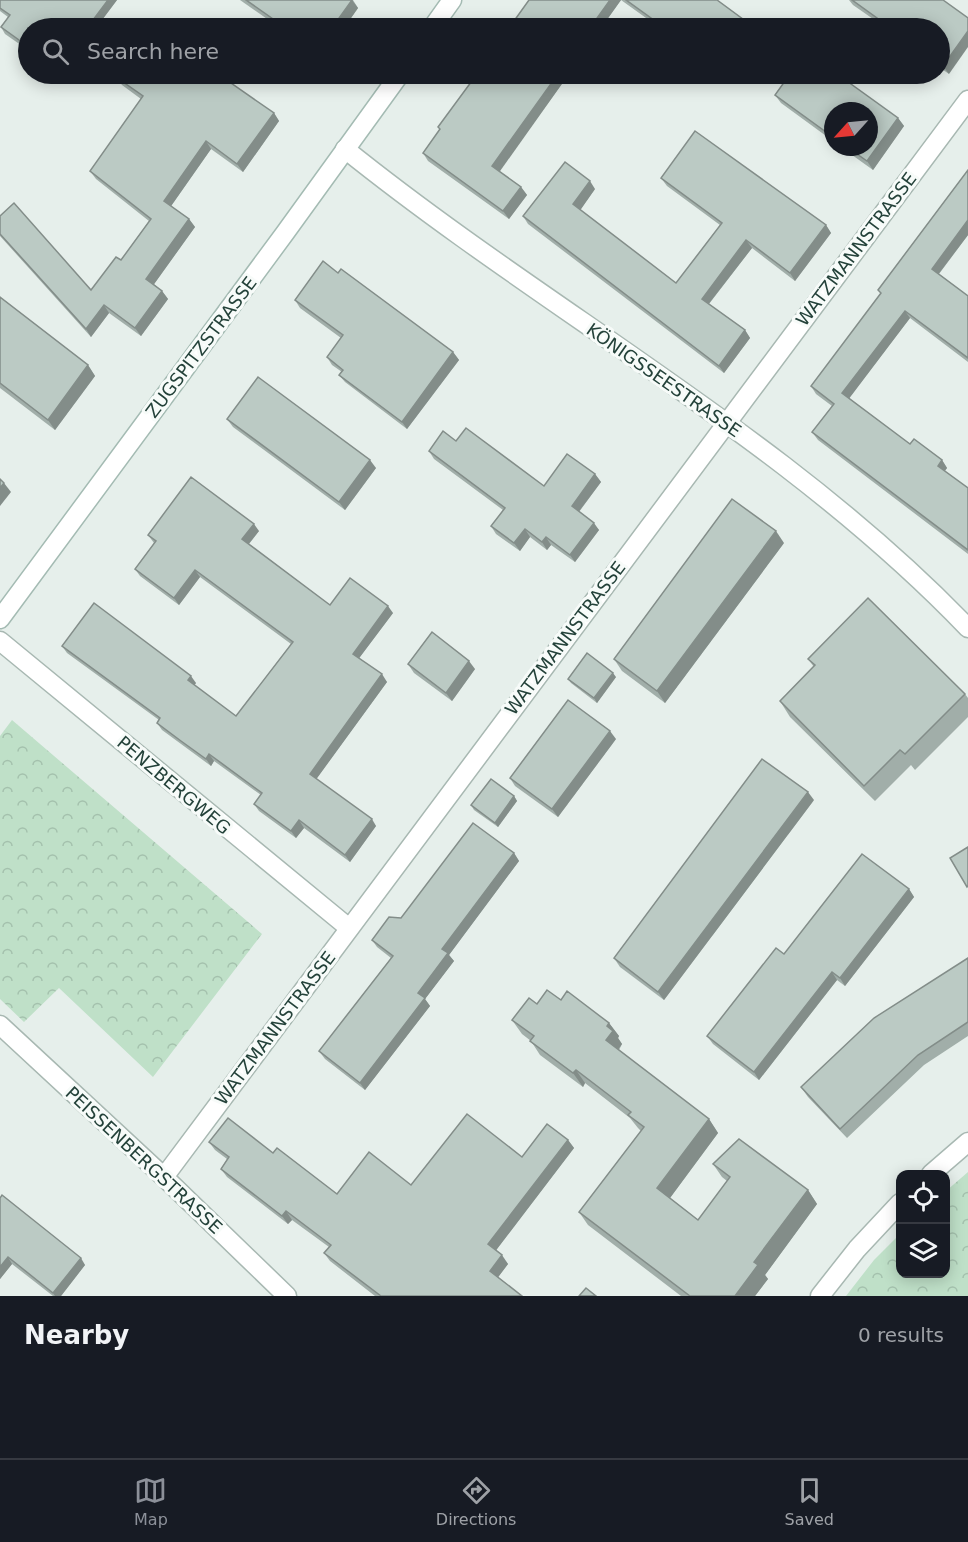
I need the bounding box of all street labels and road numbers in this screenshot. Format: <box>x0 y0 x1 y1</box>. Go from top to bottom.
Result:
street label: WATZMANNSTRASSE <box>791 168 921 330</box>
street label: ZUGSPITZSTRASSE <box>141 272 261 422</box>
street label: KÖNIGSSEESTRASSE <box>583 319 745 441</box>
street label: WATZMANNSTRASSE <box>500 557 630 719</box>
street label: PENZBERGWEG <box>113 732 235 838</box>
street label: WATZMANNSTRASSE <box>210 947 340 1109</box>
street label: PEISSENBERGSTRASSE <box>61 1082 227 1238</box>

